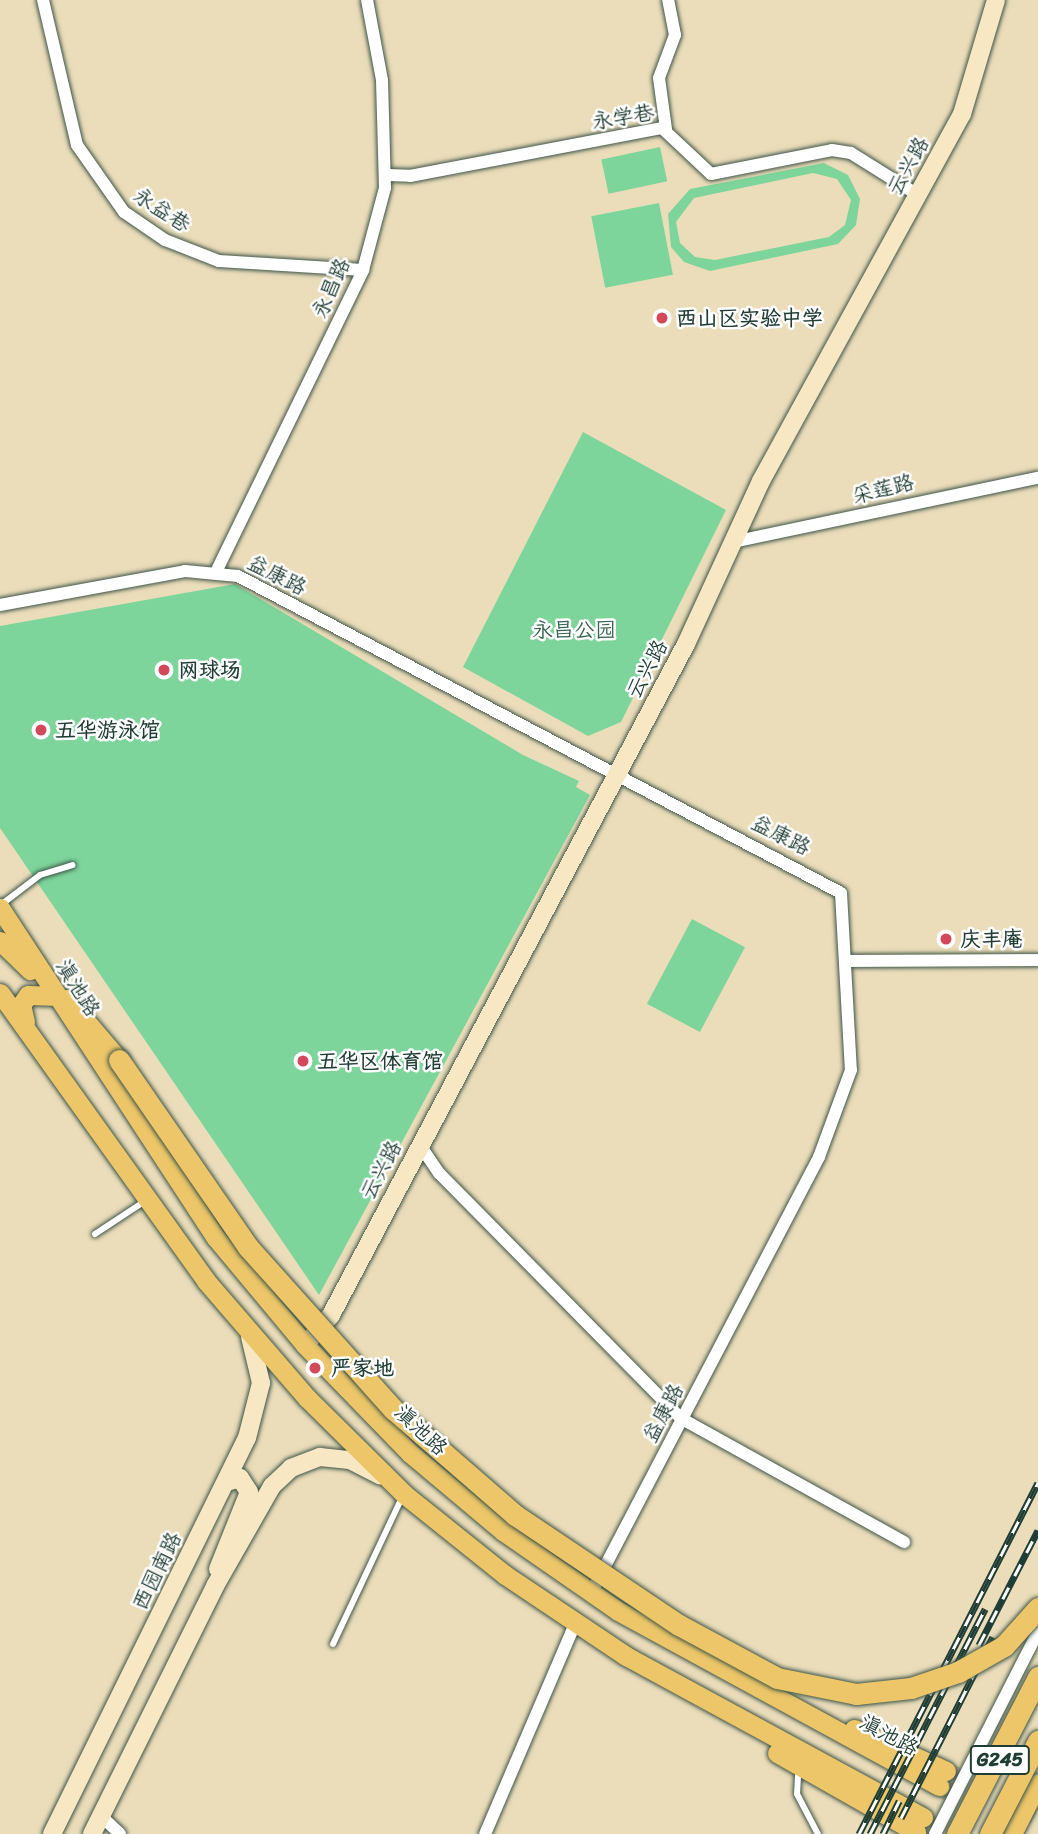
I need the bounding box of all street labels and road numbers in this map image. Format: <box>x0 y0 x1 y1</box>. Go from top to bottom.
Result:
street label: 永学巷 <box>590 100 656 134</box>
street label: 云兴路 <box>882 132 934 200</box>
street label: 永益巷 <box>129 182 195 238</box>
street label: 永昌路 <box>307 254 355 322</box>
street label: 采莲路 <box>849 469 917 509</box>
street label: 益康路 <box>243 549 311 601</box>
street label: 云兴路 <box>621 635 673 703</box>
street label: 益康路 <box>747 809 815 861</box>
street label: 滇池路 <box>51 955 105 1021</box>
street label: 云兴路 <box>355 1136 407 1204</box>
street label: 益康路 <box>637 1379 689 1447</box>
street label: 滇池路 <box>389 1399 453 1461</box>
street label: 西园南路 <box>127 1528 187 1614</box>
street label: 滇池路 <box>855 1709 923 1761</box>
road number: G245 <box>968 1744 1032 1776</box>

